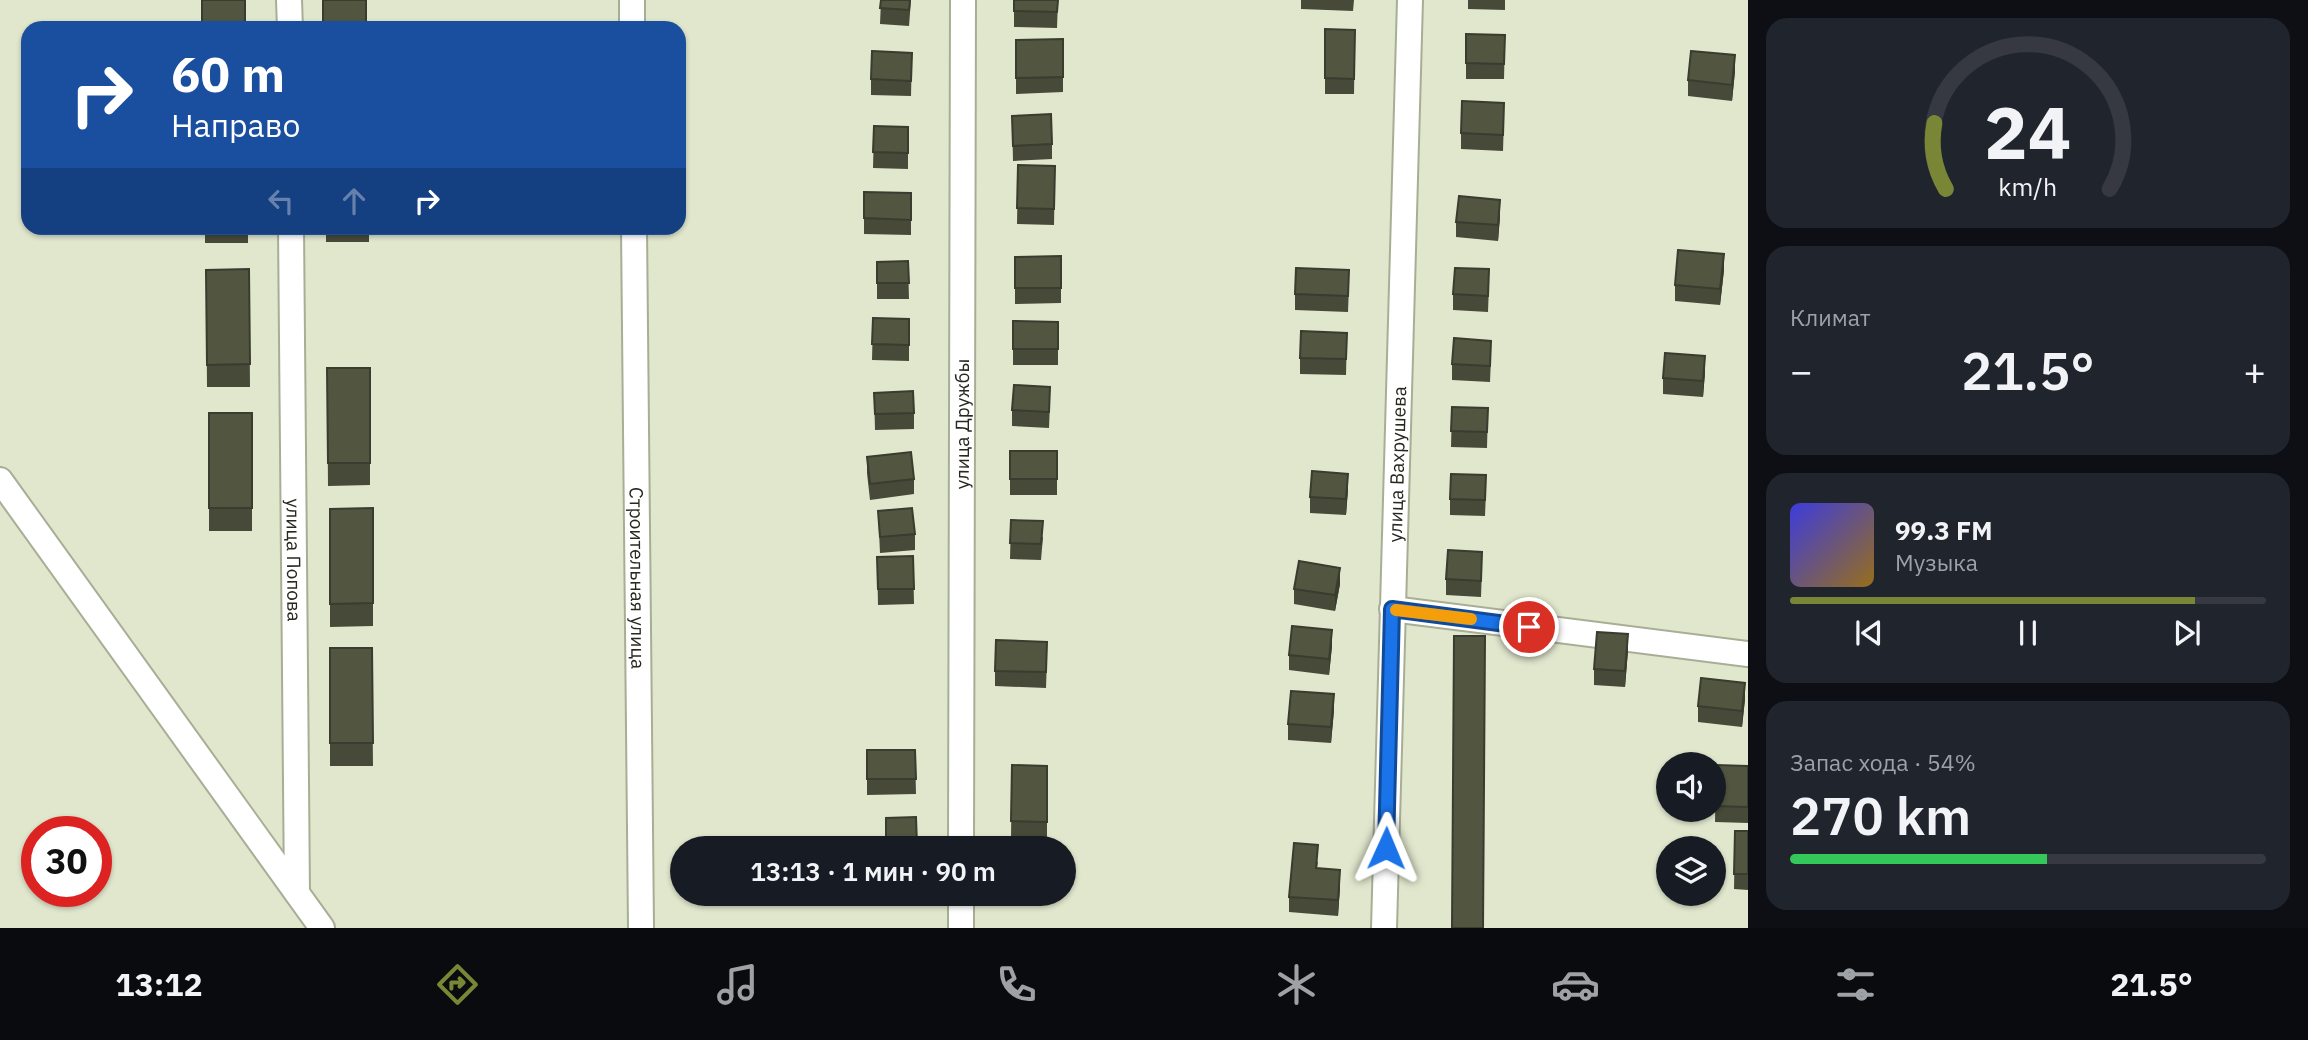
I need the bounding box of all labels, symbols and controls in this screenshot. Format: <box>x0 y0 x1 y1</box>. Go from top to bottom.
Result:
text: 60 m <box>171 42 285 105</box>
icon: right <box>56 49 147 140</box>
text: 24 <box>1984 84 2072 179</box>
text: Направо <box>171 104 300 146</box>
text: km/h <box>1999 170 2057 203</box>
icon: left <box>262 182 300 220</box>
icon: ahead <box>335 182 373 220</box>
icon: right <box>408 182 446 220</box>
text: Климат <box>1790 302 1871 332</box>
text: 21.5° <box>1961 337 2095 404</box>
text: − <box>1790 346 1813 395</box>
text: + <box>2243 346 2266 395</box>
street label: улица Дружбы <box>950 359 974 489</box>
street label: улица Вахрушева <box>1383 386 1411 543</box>
street label: Строительная улица <box>625 487 650 669</box>
street label: улица Попова <box>281 498 307 622</box>
text: 99.3 FM <box>1895 513 1993 547</box>
text: Музыка <box>1895 547 1978 577</box>
pin <box>1499 597 1559 657</box>
icon: arrive <box>1510 608 1548 646</box>
icon: previous <box>1850 614 1888 652</box>
icon: pause <box>2009 614 2047 652</box>
icon: next <box>2168 614 2206 652</box>
text: Запас хода · 54% <box>1790 747 1976 777</box>
map controls <box>1656 752 1726 906</box>
button: sound <box>1656 752 1726 822</box>
text: 270 km <box>1790 782 1971 849</box>
position arrow <box>1349 811 1423 885</box>
speed limit sign: 30 <box>21 816 112 907</box>
button: layers <box>1656 836 1726 906</box>
text: 13:13 · 1 мин · 90 m <box>750 854 996 888</box>
icon: directions <box>433 960 482 1009</box>
icon: music <box>713 960 762 1009</box>
icon: phone <box>992 960 1041 1009</box>
icon: climate <box>1272 960 1321 1009</box>
icon: car <box>1551 960 1600 1009</box>
icon: filters <box>1831 960 1880 1009</box>
text: 13:12 <box>115 963 203 1005</box>
text: 21.5° <box>2110 963 2193 1005</box>

